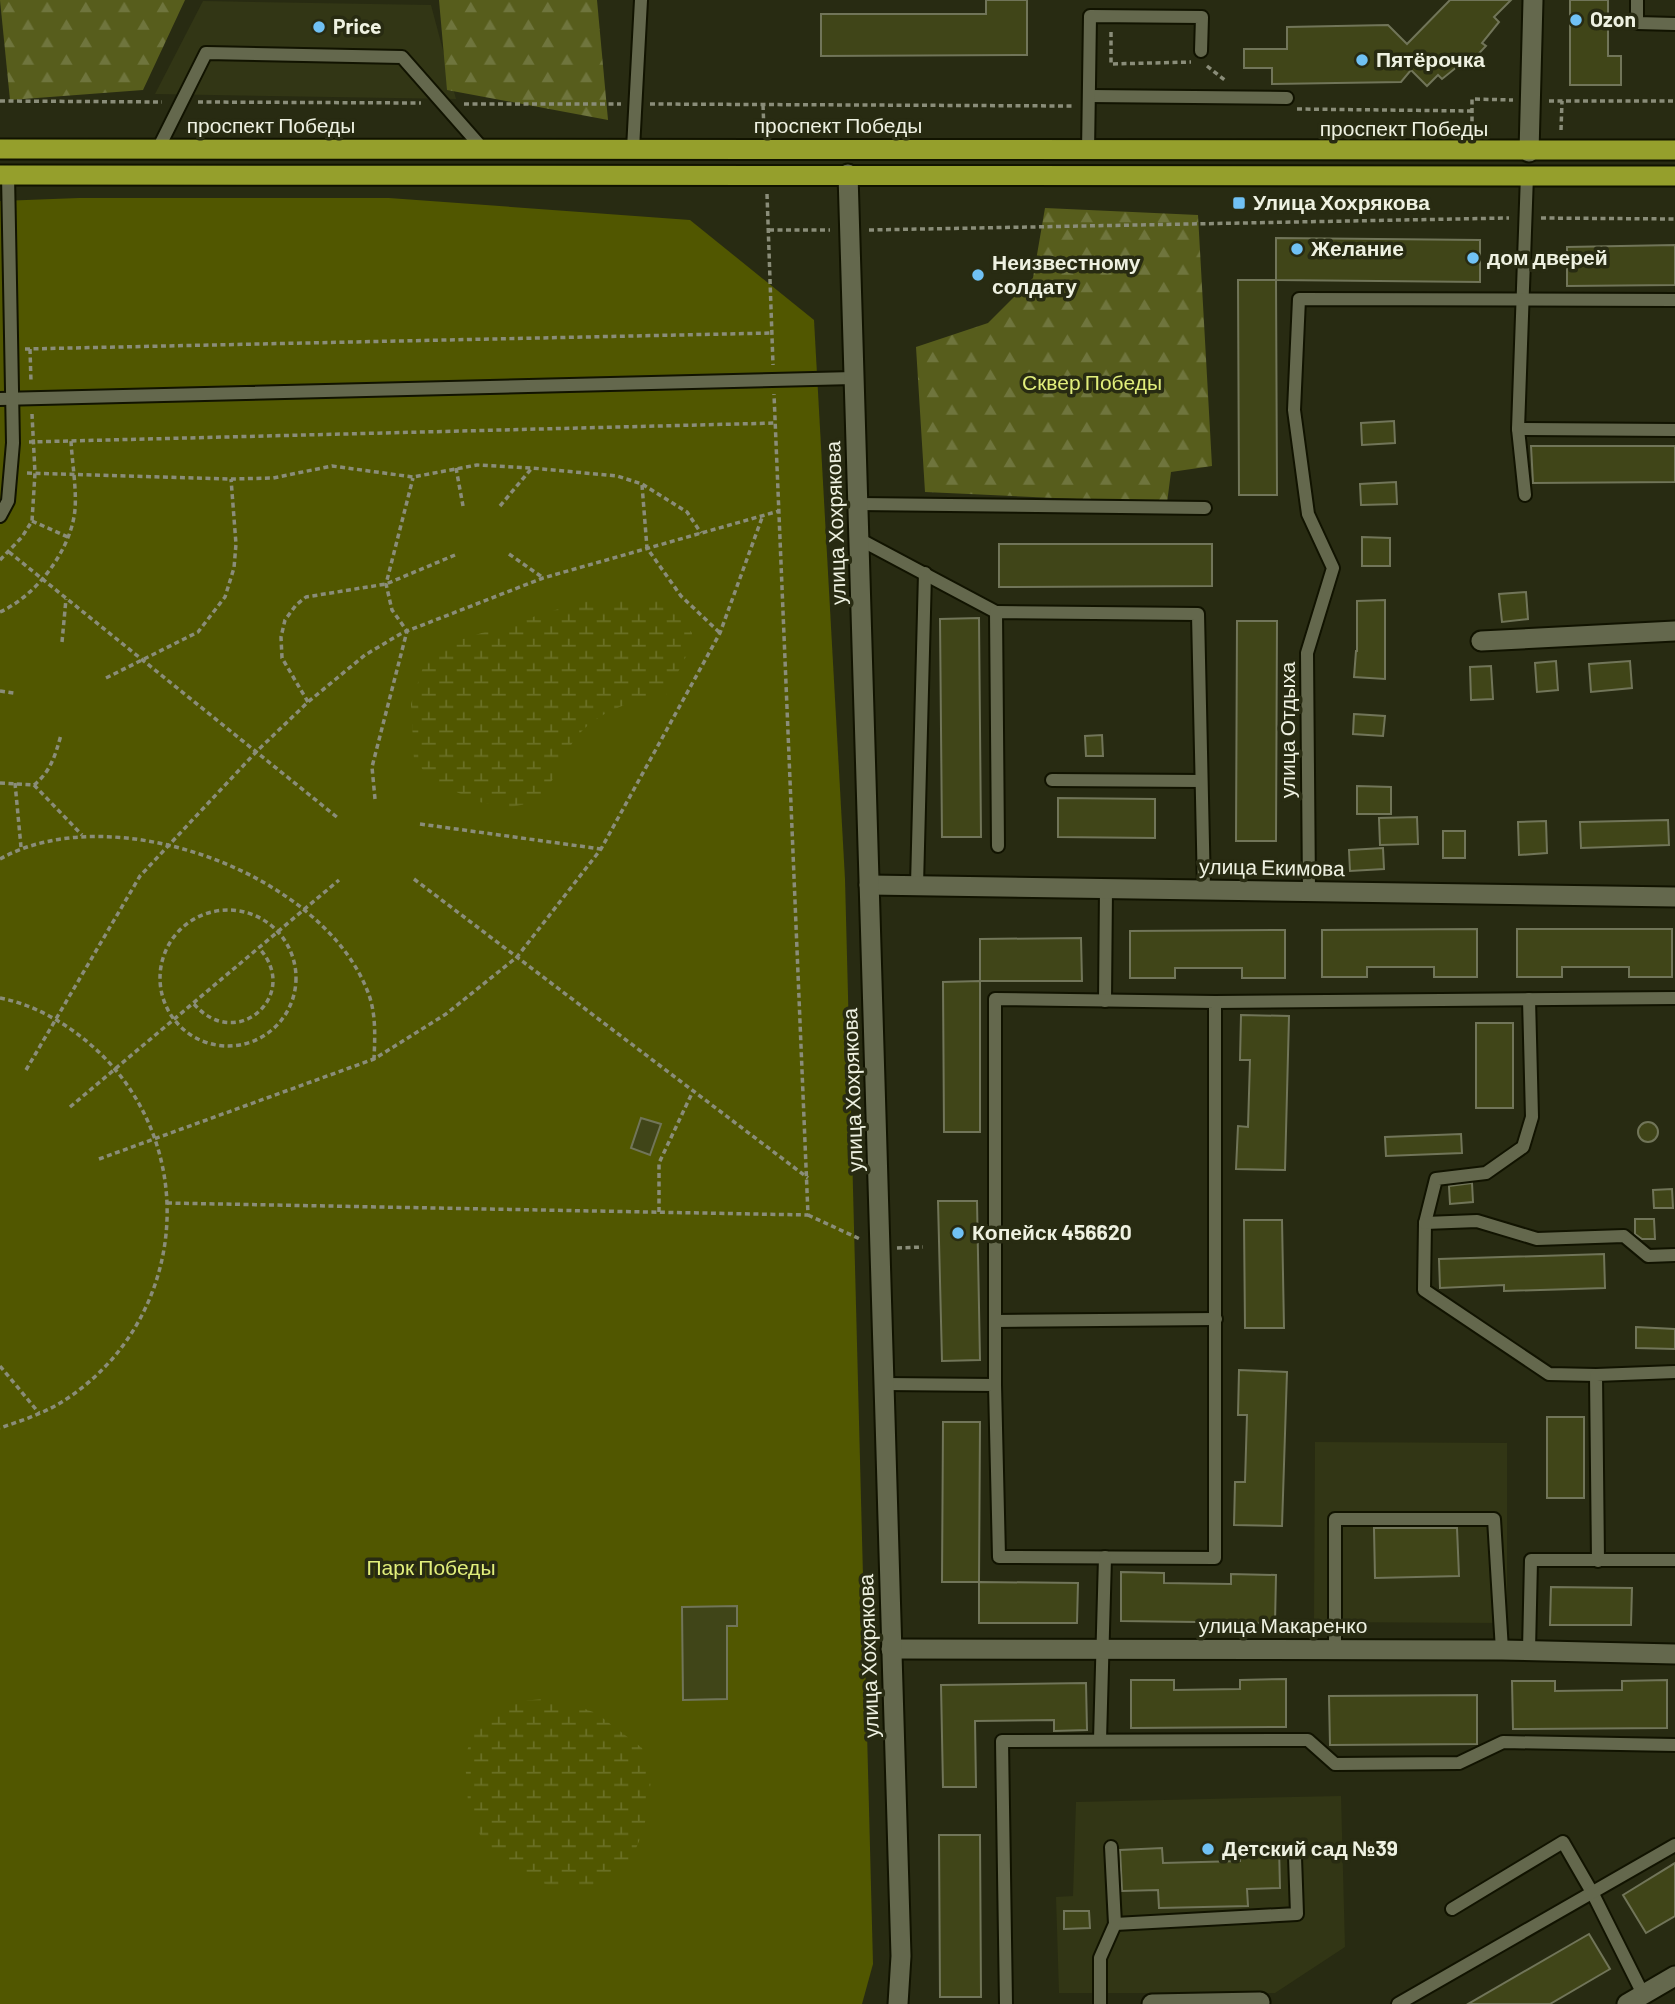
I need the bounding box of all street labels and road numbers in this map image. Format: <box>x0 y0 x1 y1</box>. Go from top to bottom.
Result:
street label: проспект Победы <box>187 112 355 137</box>
street label: проспект Победы <box>754 112 922 137</box>
street label: проспект Победы <box>1320 115 1488 140</box>
street label: улица Хохрякова <box>819 440 850 606</box>
street label: улица Отдыха <box>1274 661 1299 798</box>
street label: улица Екимова <box>1199 853 1345 880</box>
street label: улица Хохрякова <box>836 1007 867 1173</box>
street label: улица Хохрякова <box>852 1573 883 1739</box>
street label: улица Макаренко <box>1199 1612 1367 1637</box>

